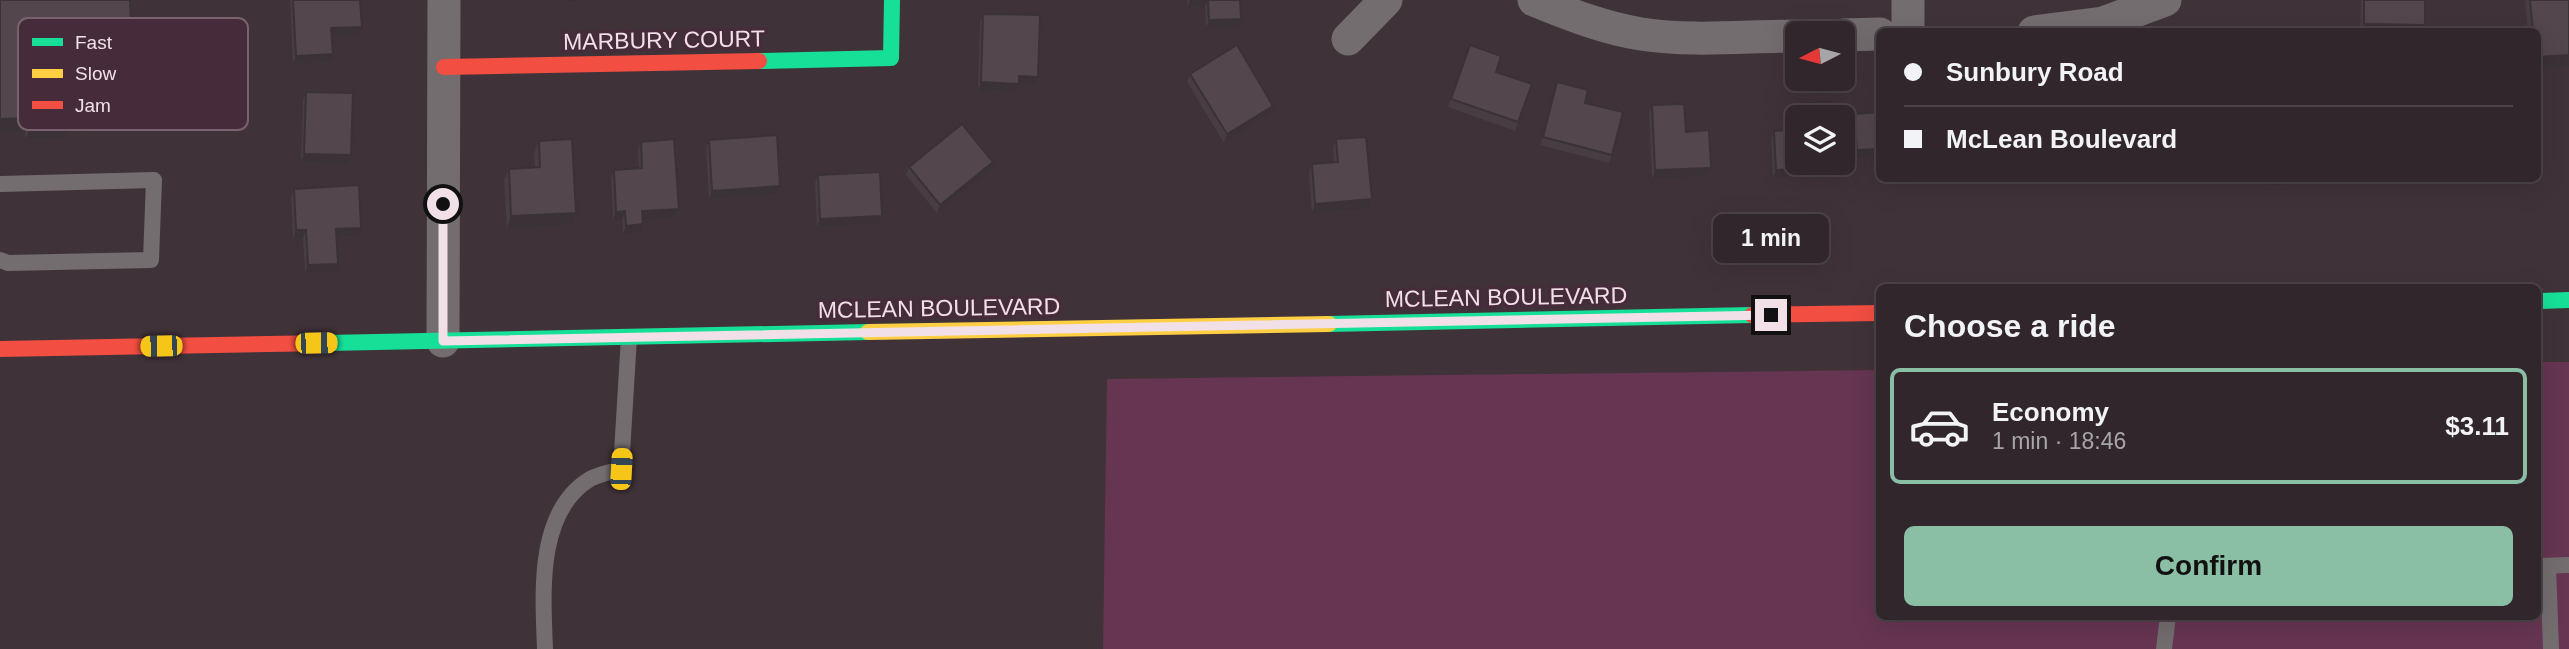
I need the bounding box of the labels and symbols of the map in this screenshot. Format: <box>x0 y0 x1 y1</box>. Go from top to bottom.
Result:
legend <box>18 18 248 130</box>
north arrow <box>1785 21 1855 91</box>
street label: MARBURY COURT <box>563 25 765 55</box>
text: Fast <box>75 32 113 53</box>
text: Slow <box>75 63 116 84</box>
text: Jam <box>75 95 111 116</box>
route start <box>427 188 459 220</box>
callout: 1 min <box>1713 214 1829 262</box>
street label: MCLEAN BOULEVARD <box>1385 282 1627 312</box>
street label: MCLEAN BOULEVARD <box>818 293 1060 323</box>
route end <box>1755 299 1787 331</box>
car <box>295 332 338 354</box>
car <box>140 335 183 357</box>
car <box>610 447 633 491</box>

